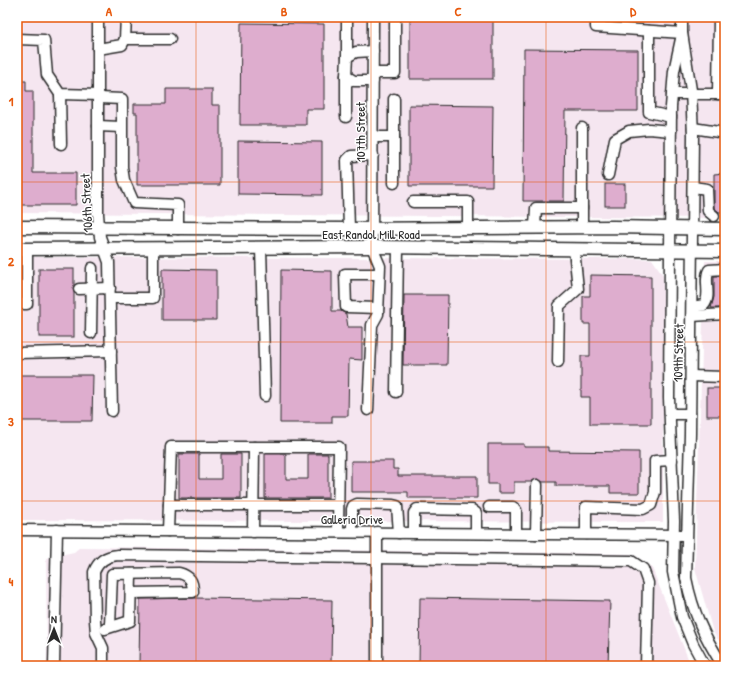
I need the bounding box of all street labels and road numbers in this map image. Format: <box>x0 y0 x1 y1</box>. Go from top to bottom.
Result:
street label: 107th Street <box>351 101 369 162</box>
street label: 106th Street <box>75 173 97 233</box>
street label: East Randol Mill Road <box>322 225 420 243</box>
street label: 109th Street <box>668 323 688 382</box>
street label: Galleria Drive <box>321 510 383 528</box>

